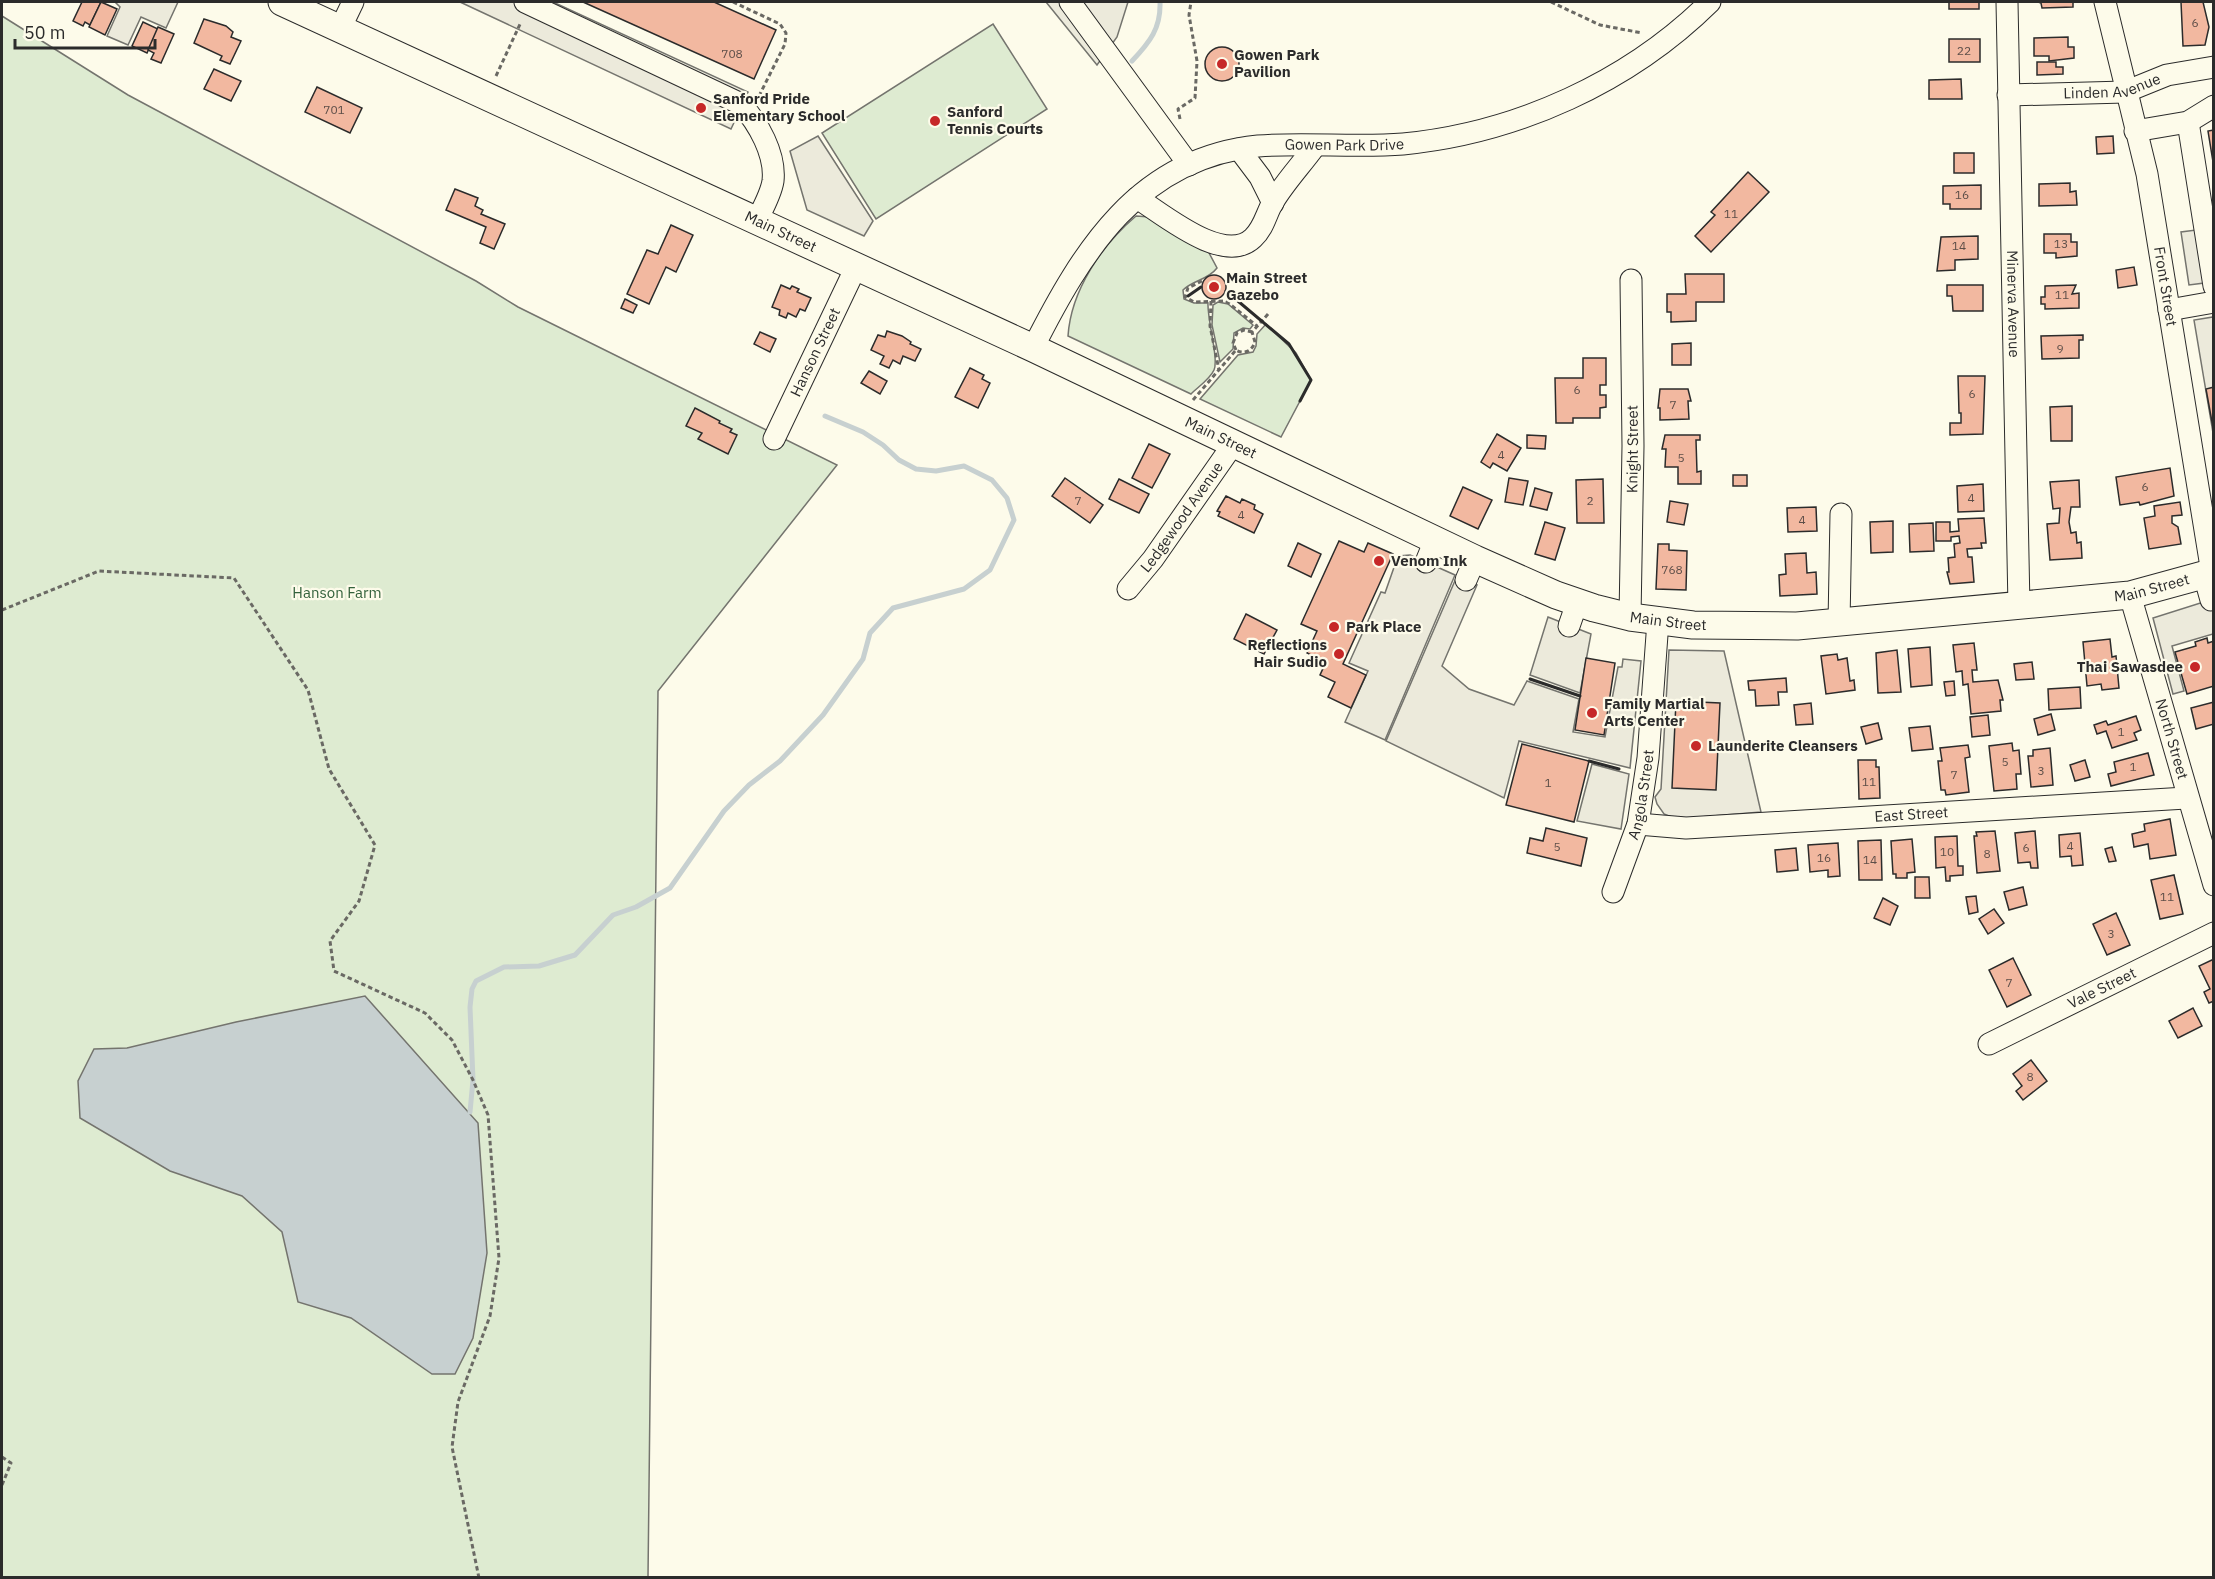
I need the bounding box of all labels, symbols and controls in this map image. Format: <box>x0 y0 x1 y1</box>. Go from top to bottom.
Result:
scale bar <box>15 12 154 50</box>
house number: 6 <box>2191 15 2199 30</box>
text: 50 m <box>24 21 66 44</box>
house number: 22 <box>1957 43 1971 58</box>
place label: Gowen Park Pavilion <box>1234 45 1320 81</box>
house number: 708 <box>721 46 743 61</box>
marker: Gowen Park Pavilion <box>1215 57 1229 71</box>
street label: Linden Avenue <box>2063 69 2163 103</box>
place label: Sanford Pride Elementary School <box>713 89 846 125</box>
marker: Sanford Pride Elementary School <box>694 101 708 115</box>
house number: 701 <box>323 102 345 117</box>
place label: Sanford Tennis Courts <box>947 102 1044 138</box>
marker: Sanford Tennis Courts <box>928 114 942 128</box>
street label: Gowen Park Drive <box>1285 134 1405 154</box>
house number: 16 <box>1955 187 1969 202</box>
street label: Main Street <box>742 206 820 256</box>
house number: 11 <box>1724 206 1738 221</box>
house number: 13 <box>2054 236 2068 251</box>
house number: 14 <box>1952 238 1966 253</box>
street label: Front Street <box>2150 245 2182 328</box>
street label: Minerva Avenue <box>2003 250 2024 358</box>
place label: Main Street Gazebo <box>1226 268 1307 304</box>
marker: Main Street Gazebo <box>1207 280 1221 294</box>
house number: 11 <box>2055 287 2069 302</box>
street label: Hanson Street <box>786 305 844 400</box>
house number: 9 <box>2056 341 2064 356</box>
house number: 6 <box>1573 382 1581 397</box>
house number: 6 <box>1968 386 1976 401</box>
house number: 7 <box>1669 397 1677 412</box>
street label: Knight Street <box>1622 405 1642 493</box>
street label: Main Street <box>1182 412 1260 462</box>
house number: 4 <box>1497 447 1505 462</box>
house number: 5 <box>1677 450 1685 465</box>
street label: Ledgewood Avenue <box>1136 458 1227 576</box>
house number: 6 <box>2141 479 2149 494</box>
house number: 4 <box>1967 490 1975 505</box>
house number: 7 <box>1074 493 1082 508</box>
house number: 2 <box>1586 493 1594 508</box>
house number: 4 <box>1237 507 1245 522</box>
house number: 4 <box>1798 512 1806 527</box>
place label: Venom Ink <box>1391 551 1467 570</box>
marker: Venom Ink <box>1372 554 1386 568</box>
house number: 768 <box>1661 562 1683 577</box>
street label: Main Street <box>2113 569 2191 605</box>
park label: Hanson Farm <box>292 583 382 602</box>
street label: Main Street <box>1629 607 1707 634</box>
place label: Park Place <box>1346 617 1421 636</box>
marker: Park Place <box>1327 620 1341 634</box>
place label: Reflections Hair Sudio <box>1248 635 1327 671</box>
marker: Reflections Hair Sudio <box>1332 647 1346 661</box>
place label: Thai Sawasdee <box>2077 657 2183 676</box>
marker: Thai Sawasdee <box>2188 660 2202 674</box>
place label: Family Martial Arts Center <box>1604 694 1705 730</box>
street label: North Street <box>2152 696 2193 782</box>
marker: Family Martial Arts Center <box>1585 706 1599 720</box>
house number: 1 <box>2117 724 2125 739</box>
place label: Launderite Cleansers <box>1708 736 1858 755</box>
marker: Launderite Cleansers <box>1689 739 1703 753</box>
street label: Angola Street <box>1623 749 1658 842</box>
house number: 5 <box>2001 754 2009 769</box>
house number: 1 <box>2129 759 2137 774</box>
house number: 3 <box>2037 763 2045 778</box>
house number: 7 <box>1950 767 1958 782</box>
house number: 11 <box>1862 774 1876 789</box>
house number: 1 <box>1544 775 1552 790</box>
street label: East Street <box>1874 802 1949 826</box>
house number: 4 <box>2066 838 2074 853</box>
house number: 5 <box>1553 839 1561 854</box>
house number: 6 <box>2022 840 2030 855</box>
house number: 10 <box>1940 844 1954 859</box>
house number: 8 <box>1983 846 1991 861</box>
house number: 16 <box>1817 850 1831 865</box>
house number: 14 <box>1863 852 1877 867</box>
house number: 11 <box>2160 889 2174 904</box>
house number: 3 <box>2107 926 2115 941</box>
street label: Vale Street <box>2064 963 2139 1013</box>
house number: 7 <box>2005 975 2013 990</box>
house number: 8 <box>2026 1069 2034 1084</box>

